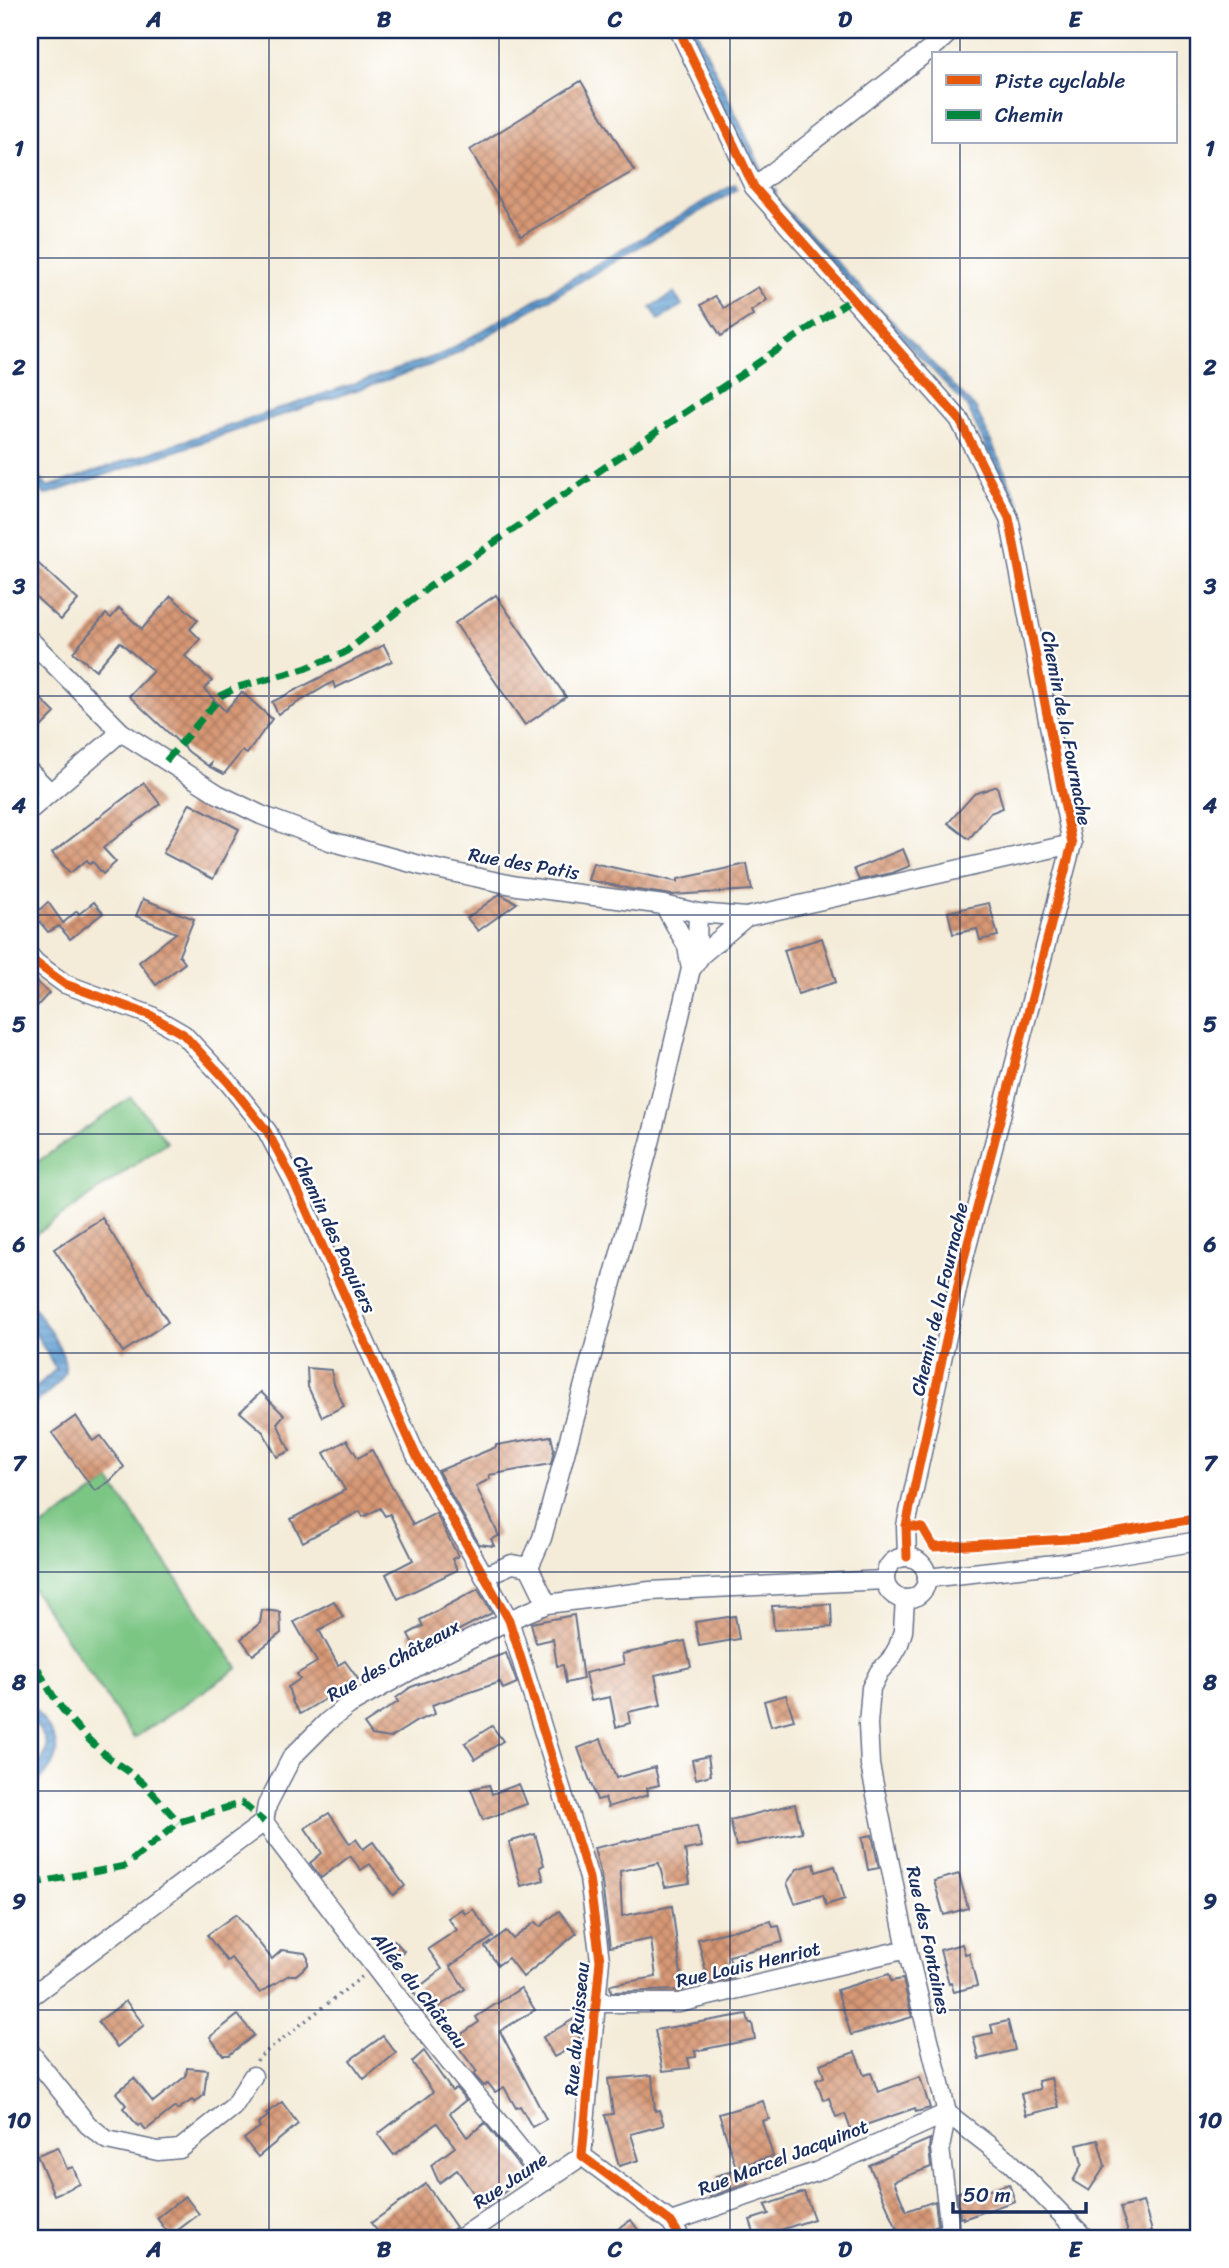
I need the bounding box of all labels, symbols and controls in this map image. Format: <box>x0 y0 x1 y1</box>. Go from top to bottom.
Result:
text: A <box>145 0 162 40</box>
text: B <box>377 0 392 40</box>
text: C <box>607 0 623 40</box>
text: D <box>838 0 853 40</box>
text: E <box>1069 0 1084 40</box>
legend <box>932 52 1176 144</box>
text: Piste cyclable <box>995 62 1126 100</box>
text: Chemin <box>995 96 1063 134</box>
text: 1 <box>14 128 24 169</box>
text: 1 <box>1205 128 1215 169</box>
text: 2 <box>11 347 26 388</box>
text: 2 <box>1202 347 1217 388</box>
text: 3 <box>12 566 26 607</box>
text: 3 <box>1203 566 1217 607</box>
street label: Chemin de la Fournache <box>1031 628 1102 828</box>
text: 4 <box>11 785 27 826</box>
text: 4 <box>1202 785 1218 826</box>
street label: Rue des Patis <box>466 838 582 890</box>
text: 5 <box>12 1004 26 1045</box>
text: 5 <box>1203 1004 1217 1045</box>
street label: Chemin des Paquiers <box>283 1149 386 1319</box>
street label: Chemin de la Fournache <box>901 1199 978 1399</box>
text: 6 <box>11 1224 26 1265</box>
text: 6 <box>1202 1224 1217 1265</box>
text: 7 <box>12 1443 27 1484</box>
text: 7 <box>1203 1443 1218 1484</box>
street label: Rue des Châteaux <box>320 1610 466 1711</box>
text: 8 <box>11 1662 26 1703</box>
text: 8 <box>1202 1662 1217 1703</box>
street label: Rue des Fontaines <box>897 1863 960 2017</box>
text: 9 <box>12 1881 26 1922</box>
text: 9 <box>1203 1881 1217 1922</box>
street label: Allée du Château <box>362 1924 476 2056</box>
street label: Rue Louis Henriot <box>673 1932 824 1997</box>
street label: Rue du Ruisseau <box>554 1961 599 2097</box>
text: 10 <box>7 2100 32 2141</box>
text: 10 <box>1198 2100 1223 2141</box>
street label: Rue Marcel Jacquinot <box>693 2110 873 2205</box>
street label: Rue Jaune <box>466 2143 555 2218</box>
scale bar <box>953 2170 1086 2214</box>
text: 50 m <box>963 2176 1011 2214</box>
text: A <box>145 2229 162 2268</box>
text: B <box>377 2229 392 2268</box>
text: C <box>607 2229 623 2268</box>
text: D <box>838 2229 853 2268</box>
text: E <box>1069 2229 1084 2268</box>

